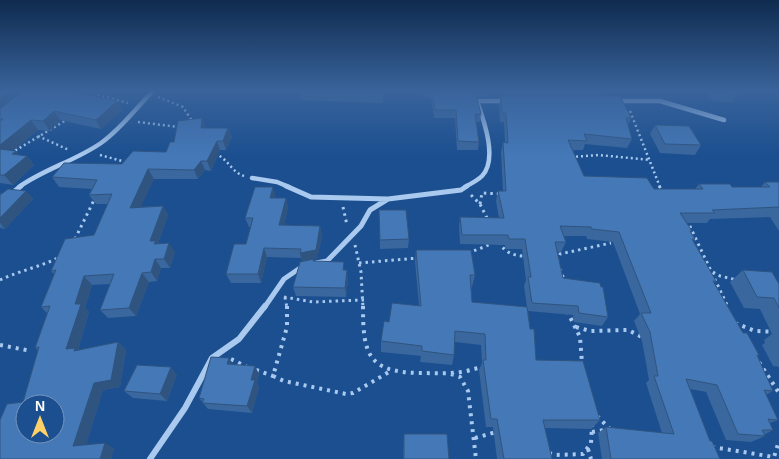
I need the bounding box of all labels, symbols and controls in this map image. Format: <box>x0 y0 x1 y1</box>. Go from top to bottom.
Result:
north arrow <box>15 394 65 444</box>
text: N <box>35 398 45 414</box>

